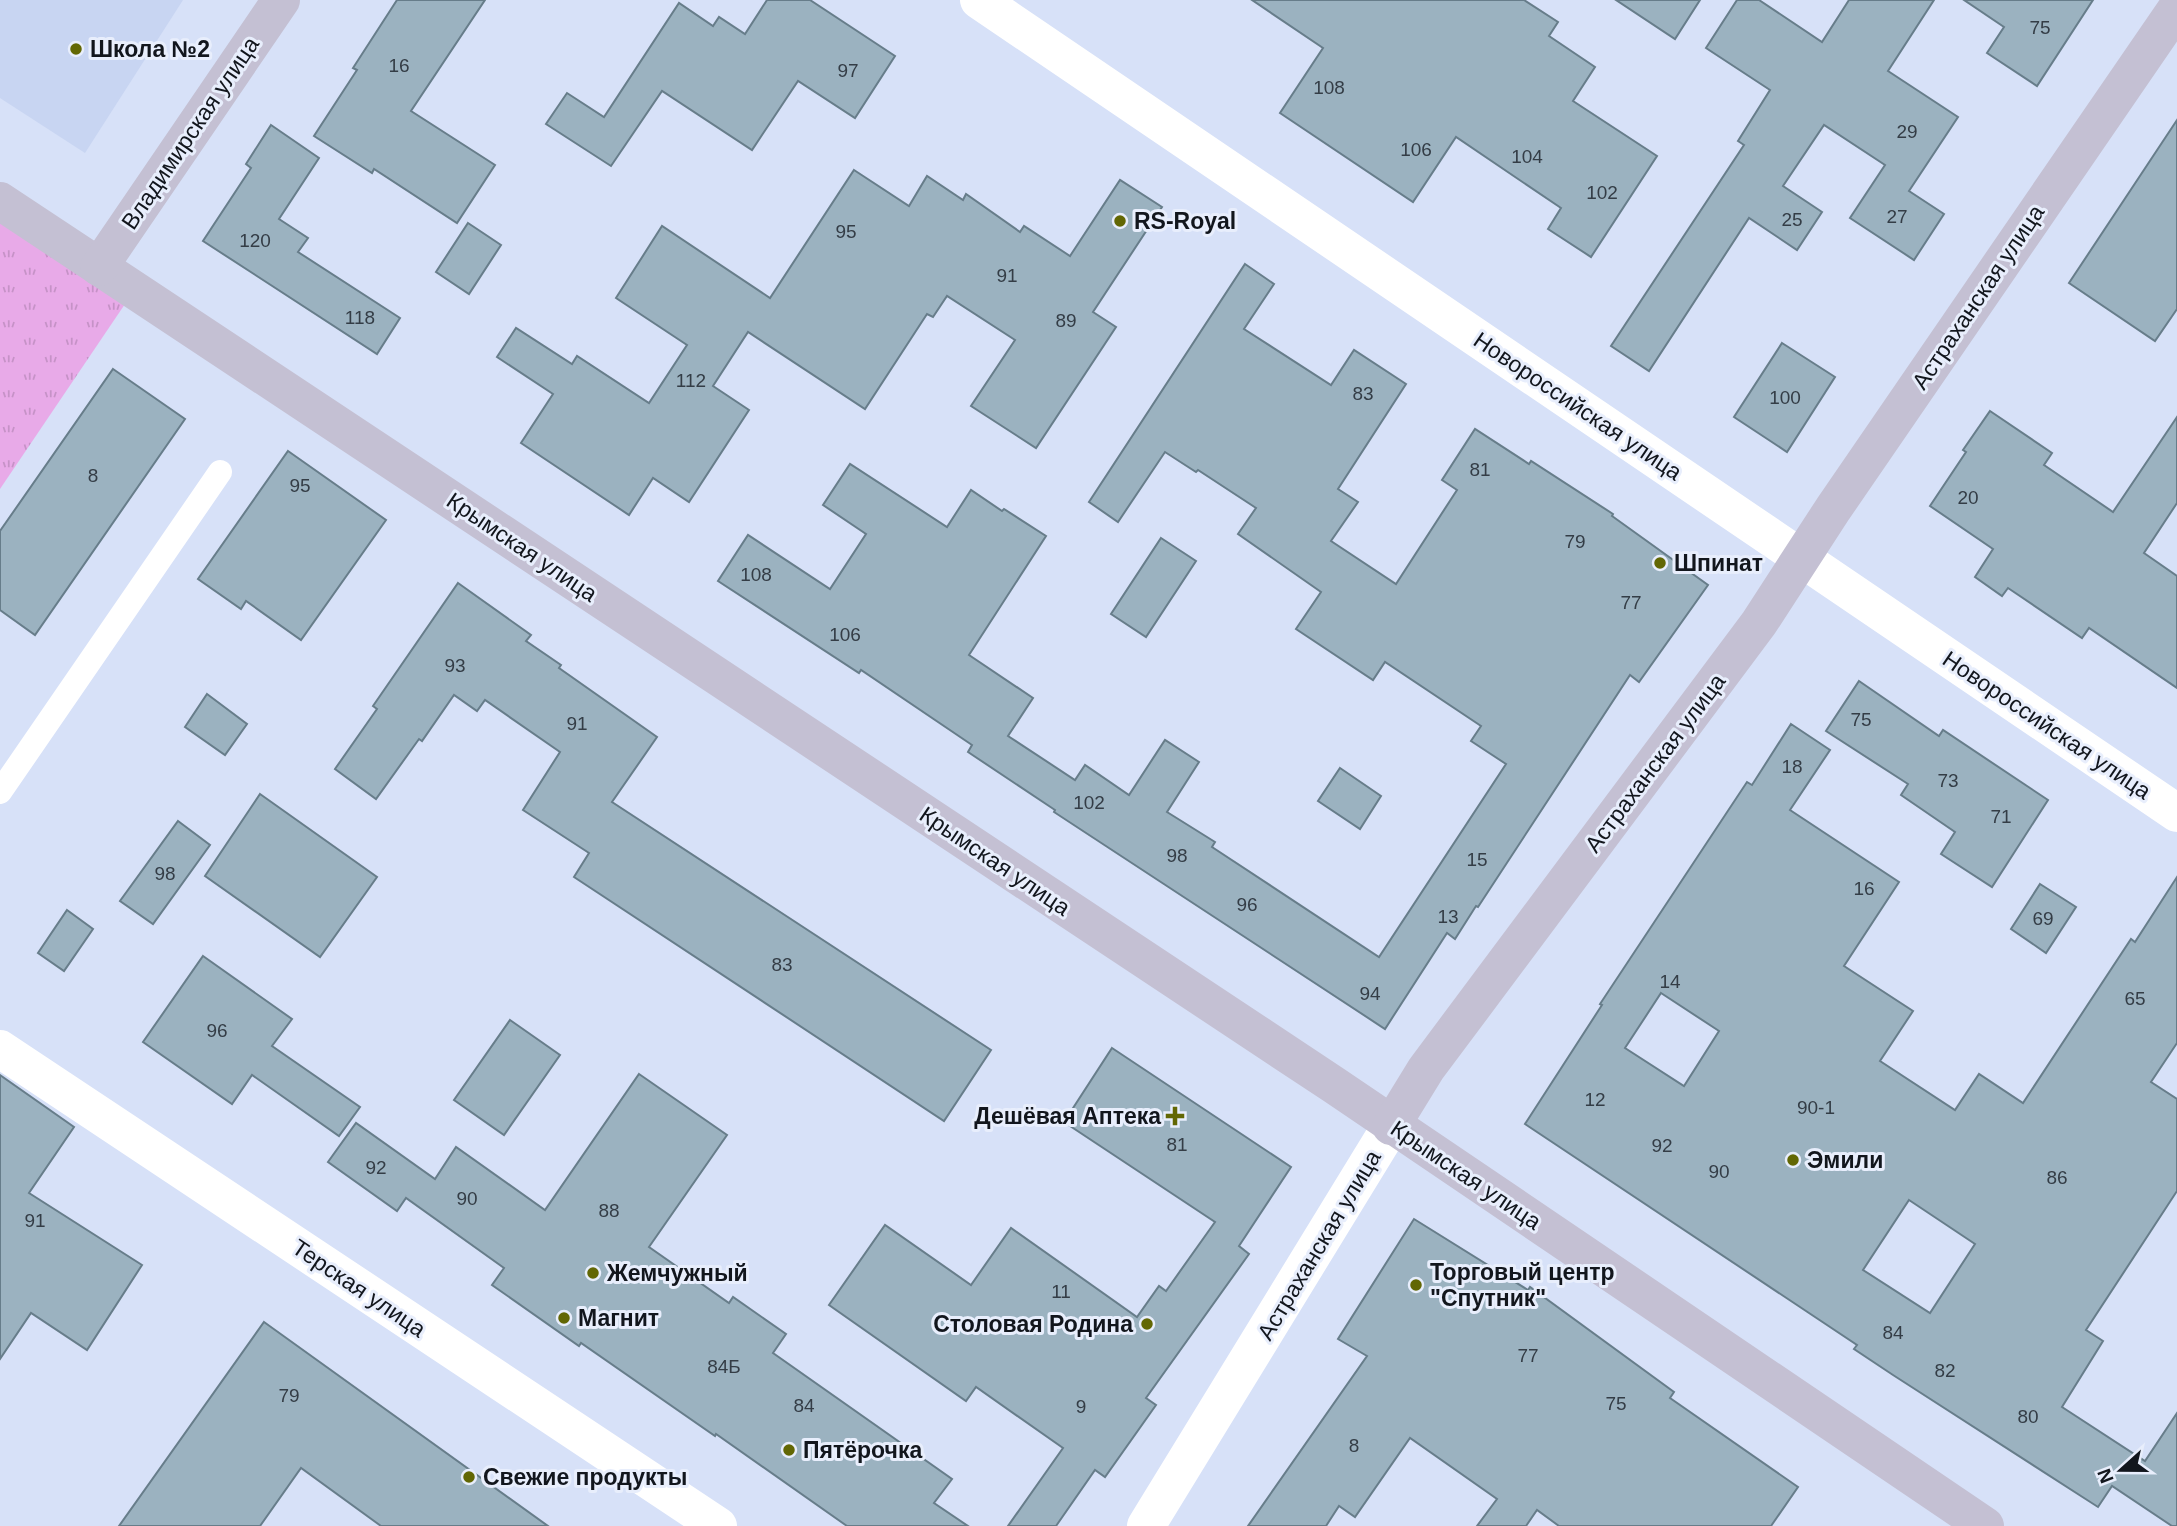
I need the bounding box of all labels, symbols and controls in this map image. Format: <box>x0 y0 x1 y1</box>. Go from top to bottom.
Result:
house number: 75 <box>2029 17 2051 38</box>
street label: Владимирская улица <box>116 32 264 234</box>
place label: Школа №2 <box>90 36 210 62</box>
marker: Школа №2 <box>68 41 84 57</box>
house number: 16 <box>388 55 410 76</box>
house number: 97 <box>837 60 859 81</box>
house number: 108 <box>1313 77 1345 98</box>
house number: 29 <box>1896 121 1918 142</box>
house number: 106 <box>1400 139 1432 160</box>
house number: 104 <box>1511 146 1543 167</box>
house number: 102 <box>1586 182 1618 203</box>
street label: Астраханская улица <box>1907 200 2049 394</box>
house number: 27 <box>1886 206 1908 227</box>
place label: RS-Royal <box>1134 208 1236 234</box>
house number: 25 <box>1781 209 1803 230</box>
marker: RS-Royal <box>1112 213 1128 229</box>
house number: 95 <box>835 221 857 242</box>
house number: 120 <box>239 230 271 251</box>
house number: 91 <box>996 265 1018 286</box>
house number: 118 <box>345 307 375 328</box>
house number: 89 <box>1055 310 1077 331</box>
street label: Новороссийская улица <box>1469 327 1687 485</box>
house number: 112 <box>676 370 706 391</box>
house number: 83 <box>1352 383 1374 404</box>
house number: 100 <box>1769 387 1801 408</box>
house number: 81 <box>1469 459 1491 480</box>
house number: 8 <box>88 465 98 486</box>
house number: 95 <box>289 475 311 496</box>
street label: Крымская улица <box>442 487 602 607</box>
house number: 20 <box>1957 487 1979 508</box>
house number: 79 <box>1564 531 1586 552</box>
place label: Шпинат <box>1674 550 1763 576</box>
marker: Шпинат <box>1652 555 1668 571</box>
house number: 108 <box>740 564 772 585</box>
house number: 77 <box>1620 592 1642 613</box>
house number: 106 <box>829 624 861 645</box>
street label: Новороссийская улица <box>1938 646 2156 804</box>
house number: 93 <box>444 655 466 676</box>
street label: Астраханская улица <box>1579 669 1731 857</box>
house number: 75 <box>1850 709 1872 730</box>
house number: 91 <box>566 713 588 734</box>
house number: 18 <box>1781 756 1803 777</box>
house number: 73 <box>1937 770 1959 791</box>
house number: 102 <box>1073 792 1105 813</box>
street label: Крымская улица <box>915 801 1075 921</box>
house number: 71 <box>1990 806 2012 827</box>
house number: 98 <box>1166 845 1188 866</box>
house number: 15 <box>1466 849 1488 870</box>
house number: 98 <box>154 863 176 884</box>
house number: 16 <box>1853 878 1875 899</box>
house number: 96 <box>1236 894 1258 915</box>
house number: 13 <box>1437 906 1459 927</box>
house number: 69 <box>2032 908 2054 929</box>
house number: 83 <box>771 954 793 975</box>
house number: 14 <box>1659 971 1681 992</box>
house number: 94 <box>1359 983 1381 1004</box>
house number: 65 <box>2124 988 2146 1009</box>
house number: 96 <box>206 1020 228 1041</box>
house number: 12 <box>1584 1089 1606 1110</box>
house number: 90-1 <box>1797 1097 1835 1118</box>
place label: Дешёвая Аптека <box>974 1103 1161 1129</box>
marker: Дешёвая Аптека <box>1167 1108 1183 1124</box>
street label: Крымская улица <box>1386 1115 1546 1235</box>
house number: 81 <box>1166 1134 1188 1155</box>
house number: 92 <box>1651 1135 1673 1156</box>
street label: Астраханская улица <box>1252 1145 1386 1345</box>
place label: Эмили <box>1807 1147 1883 1173</box>
marker: Эмили <box>1785 1152 1801 1168</box>
house number: 92 <box>365 1157 387 1178</box>
house number: 90 <box>1708 1161 1730 1182</box>
house number: 86 <box>2046 1167 2068 1188</box>
house number: 90 <box>456 1188 478 1209</box>
house number: 88 <box>598 1200 620 1221</box>
house number: 91 <box>24 1210 46 1231</box>
street label: Терская улица <box>287 1234 431 1342</box>
place label: Торговый центр "Спутник" <box>1430 1259 1614 1311</box>
place label: Жемчужный <box>606 1260 748 1286</box>
marker: Жемчужный <box>585 1265 601 1281</box>
marker: Торговый центр "Спутник" <box>1408 1277 1424 1293</box>
house number: 11 <box>1051 1281 1071 1302</box>
place label: Магнит <box>578 1305 659 1331</box>
marker: Магнит <box>556 1310 572 1326</box>
place label: Столовая Родина <box>933 1311 1133 1337</box>
marker: Столовая Родина <box>1139 1316 1155 1332</box>
house number: 84 <box>1882 1322 1904 1343</box>
house number: 77 <box>1517 1345 1539 1366</box>
house number: 84Б <box>707 1356 741 1377</box>
house number: 82 <box>1934 1360 1956 1381</box>
house number: 79 <box>278 1385 300 1406</box>
house number: 75 <box>1605 1393 1627 1414</box>
house number: 84 <box>793 1395 815 1416</box>
house number: 9 <box>1076 1396 1086 1417</box>
house number: 80 <box>2017 1406 2039 1427</box>
house number: 8 <box>1349 1435 1359 1456</box>
north arrow <box>2086 1435 2156 1505</box>
place label: Пятёрочка <box>803 1437 922 1463</box>
marker: Пятёрочка <box>781 1442 797 1458</box>
place label: Свежие продукты <box>483 1464 687 1490</box>
text: N <box>2093 1466 2118 1486</box>
marker: Свежие продукты <box>461 1469 477 1485</box>

